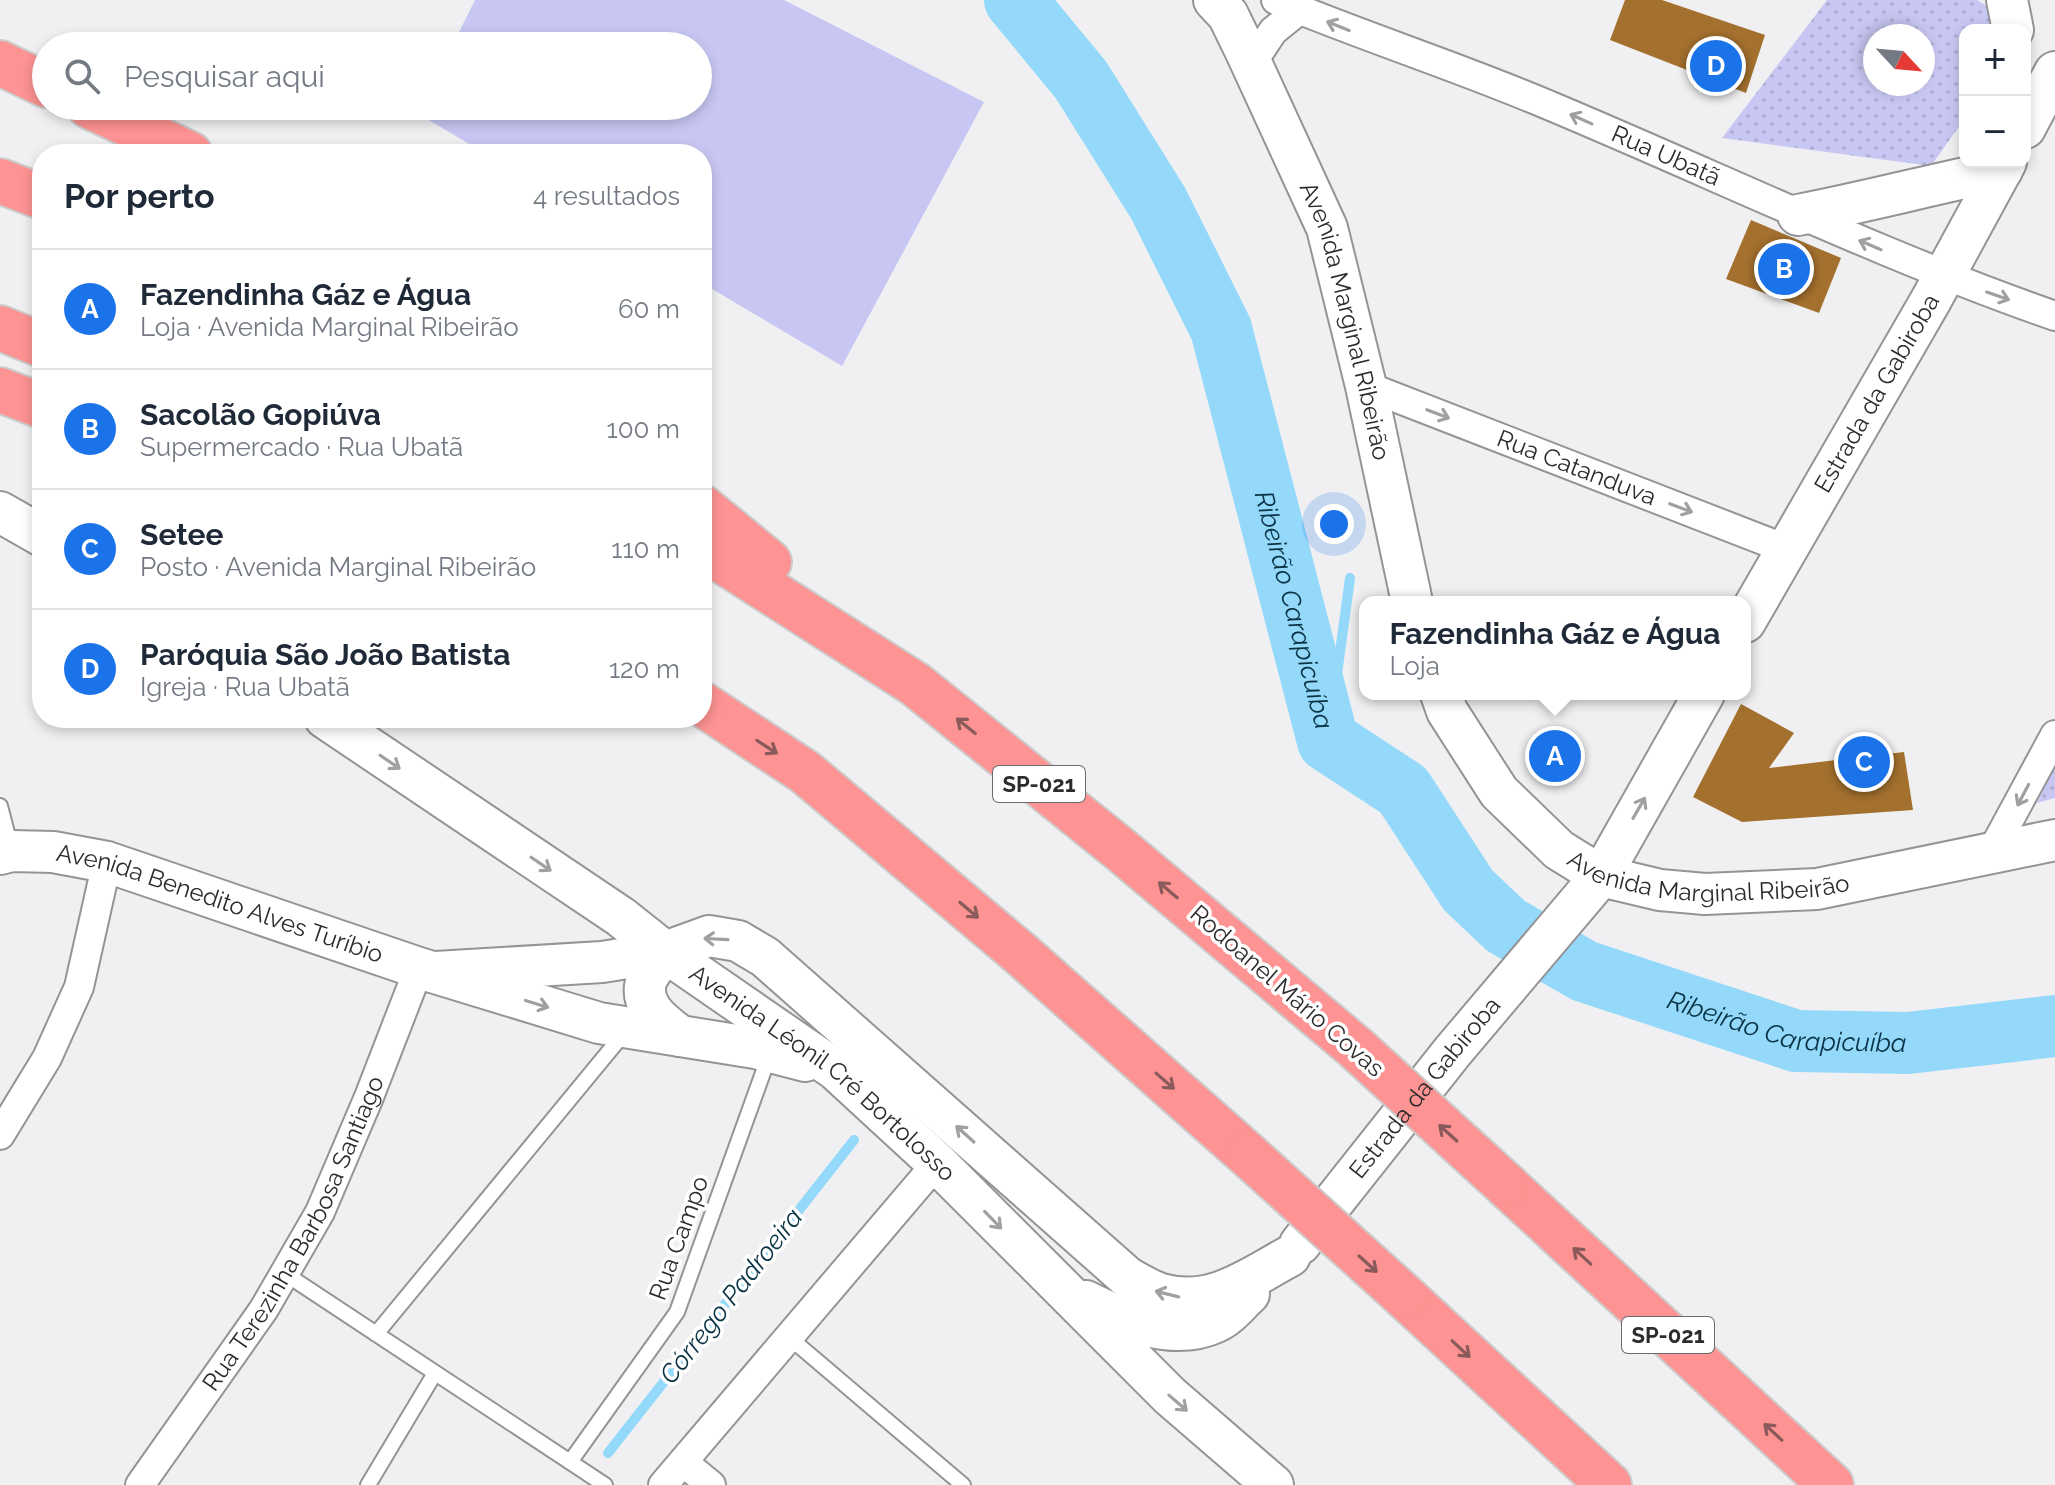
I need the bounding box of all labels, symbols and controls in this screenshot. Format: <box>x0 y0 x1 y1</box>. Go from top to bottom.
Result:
one-way arrow <box>1326 18 1351 32</box>
north arrow <box>1863 24 1935 96</box>
map controls <box>1959 24 2031 168</box>
button: + <box>1959 24 2031 96</box>
search box <box>32 32 712 120</box>
pin: D <box>1690 36 1742 96</box>
icon: search <box>60 54 104 98</box>
text: Pesquisar aqui <box>124 59 325 94</box>
button: − <box>1959 96 2031 168</box>
one-way arrow <box>1569 110 1593 125</box>
street label: Rua Ubatã <box>1607 119 1725 192</box>
text: Por perto <box>64 176 215 216</box>
street label: Avenida Marginal Ribeirão <box>1294 177 1396 463</box>
text: 4 resultados <box>533 181 680 211</box>
one-way arrow <box>1858 237 1883 252</box>
pin: B <box>1758 239 1810 299</box>
text: Fazendinha Gáz e Água <box>140 277 471 312</box>
street label: Estrada da Gabiroba <box>1808 289 1945 498</box>
one-way arrow <box>1986 290 2010 304</box>
text: A <box>81 294 99 324</box>
text: 60 m <box>618 294 680 324</box>
text: Loja · Avenida Marginal Ribeirão <box>140 312 519 342</box>
text: Sacolão Gopiúva <box>140 397 381 432</box>
one-way arrow <box>1425 408 1450 422</box>
text: B <box>81 414 99 444</box>
text: 100 m <box>607 414 680 444</box>
street label: Rua Catanduva <box>1493 423 1661 511</box>
text: Supermercado · Rua Ubatã <box>140 432 463 462</box>
water label: Ribeirão Carapicuíba <box>1249 488 1339 732</box>
one-way arrow <box>1668 502 1693 516</box>
your location <box>1314 504 1354 544</box>
text: Setee <box>140 517 223 552</box>
text: C <box>81 534 99 564</box>
text: 110 m <box>611 534 680 564</box>
text: Posto · Avenida Marginal Ribeirão <box>140 552 536 582</box>
popup <box>1359 596 1751 700</box>
text: Fazendinha Gáz e Água <box>1389 616 1721 651</box>
text: Paróquia São João Batista <box>140 637 510 672</box>
text: Loja <box>1389 651 1440 681</box>
text: D <box>81 654 99 684</box>
text: 120 m <box>609 654 680 684</box>
text: Igreja · Rua Ubatã <box>140 672 350 702</box>
one-way arrow <box>956 717 977 734</box>
pin: A <box>1529 726 1581 786</box>
pin: C <box>1838 732 1890 792</box>
one-way arrow <box>755 739 778 755</box>
one-way arrow <box>378 754 400 770</box>
road number: SP-021 <box>993 766 1085 802</box>
one-way arrow <box>2014 783 2030 806</box>
one-way arrow <box>1631 797 1647 820</box>
street label: Avenida Benedito Alves Turíbio <box>54 838 387 969</box>
street label: Avenida Marginal Ribeirão <box>1562 844 1852 908</box>
one-way arrow <box>529 855 551 872</box>
one-way arrow <box>1158 881 1179 899</box>
street label: Rodoanel Mário Covas <box>1184 899 1390 1083</box>
one-way arrow <box>958 901 979 919</box>
one-way arrow <box>703 931 730 946</box>
street label: Avenida Léonil Cré Bortolosso <box>684 958 962 1187</box>
water label: Ribeirão Carapicuíba <box>1664 985 1907 1058</box>
street label: Estrada da Gabiroba <box>1343 991 1506 1184</box>
one-way arrow <box>524 997 549 1012</box>
street label: Rua Terezinha Barbosa Santiago <box>196 1072 390 1396</box>
one-way arrow <box>1154 1072 1174 1090</box>
one-way arrow <box>1439 1124 1459 1142</box>
one-way arrow <box>955 1125 975 1143</box>
street label: Rua Campo <box>643 1172 714 1304</box>
water label: Córrego Padroeira <box>653 1203 809 1389</box>
one-way arrow <box>984 1210 1003 1230</box>
one-way arrow <box>1573 1247 1593 1265</box>
one-way arrow <box>1358 1254 1378 1273</box>
one-way arrow <box>1154 1285 1180 1300</box>
road number: SP-021 <box>1622 1317 1714 1353</box>
one-way arrow <box>1451 1340 1471 1358</box>
one-way arrow <box>1168 1394 1188 1412</box>
one-way arrow <box>1764 1424 1784 1442</box>

